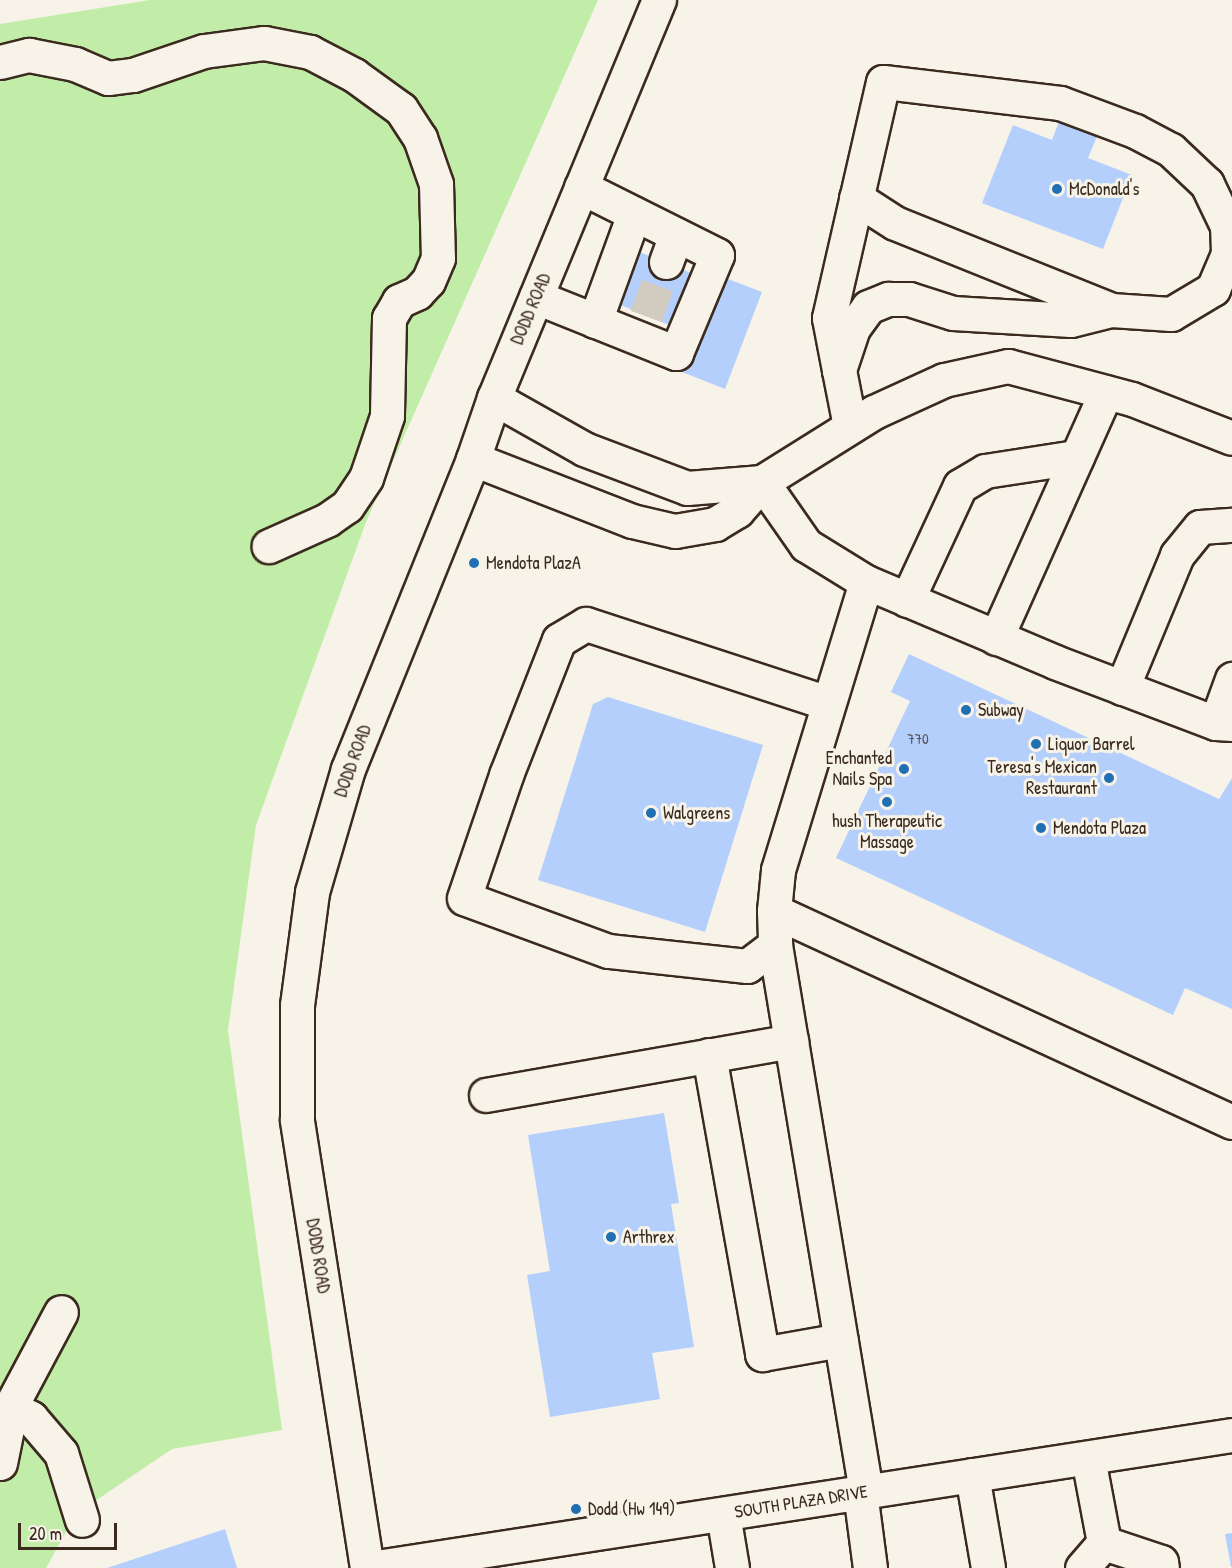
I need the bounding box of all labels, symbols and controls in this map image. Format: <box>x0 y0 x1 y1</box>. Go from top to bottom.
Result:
place label: McDonald's <box>1069 178 1139 200</box>
marker: McDonald's <box>1050 182 1064 196</box>
street label: DODD ROAD <box>506 270 556 348</box>
place label: Mendota PlazA <box>486 552 581 574</box>
marker: Mendota PlazA <box>467 556 481 570</box>
place label: Subway <box>978 699 1024 721</box>
marker: Subway <box>959 703 973 717</box>
street label: DODD ROAD <box>330 722 376 800</box>
house number: 770 <box>907 730 929 748</box>
place label: Liquor Barrel <box>1048 733 1135 755</box>
marker: Liquor Barrel <box>1029 737 1043 751</box>
place label: Enchanted Nails Spa <box>826 748 892 790</box>
place label: Teresa's Mexican Restaurant <box>987 757 1097 800</box>
marker: Enchanted Nails Spa <box>897 762 911 776</box>
marker: Teresa's Mexican Restaurant <box>1102 771 1116 785</box>
marker: hush Therapeutic Massage <box>880 795 894 809</box>
place label: Walgreens <box>663 802 730 824</box>
marker: Walgreens <box>644 806 658 820</box>
place label: hush Therapeutic Massage <box>832 811 942 854</box>
place label: Mendota Plaza <box>1053 817 1146 839</box>
marker: Mendota Plaza <box>1034 821 1048 835</box>
street label: DODD ROAD <box>301 1217 335 1295</box>
place label: Arthrex <box>623 1226 675 1248</box>
marker: Arthrex <box>604 1230 618 1244</box>
street label: SOUTH PLAZA DRIVE <box>733 1481 869 1523</box>
place label: Dodd (Hw 149) <box>588 1498 675 1520</box>
marker: Dodd (Hw 149) <box>569 1502 583 1516</box>
scale bar <box>21 1511 120 1549</box>
text: 20 m <box>29 1521 62 1546</box>

